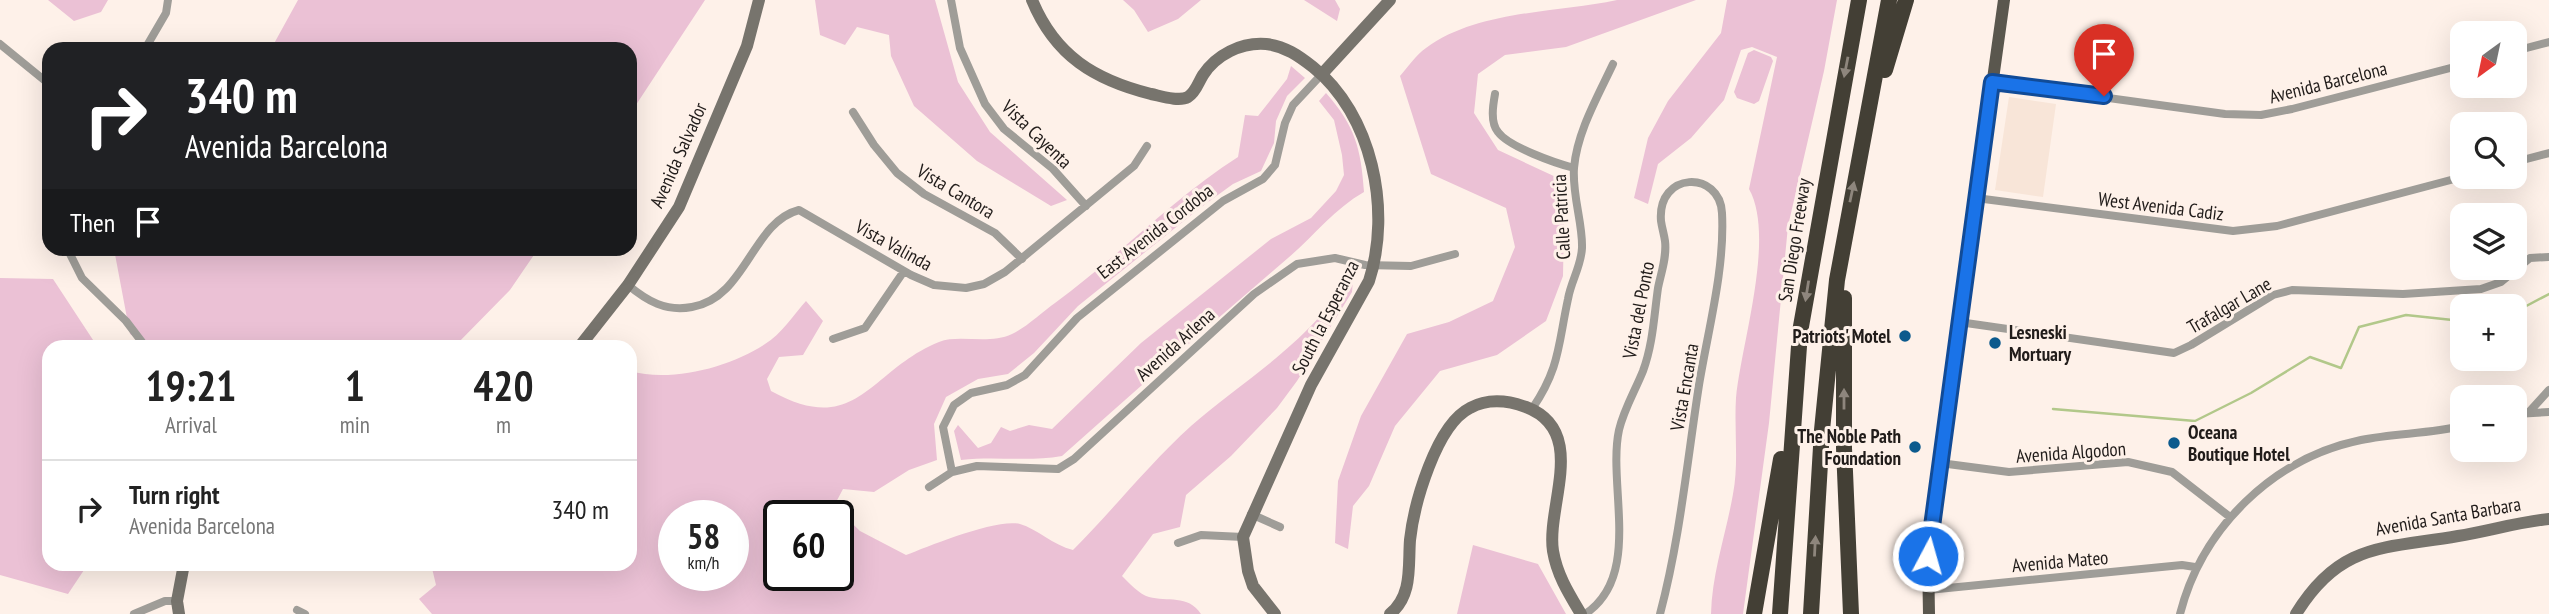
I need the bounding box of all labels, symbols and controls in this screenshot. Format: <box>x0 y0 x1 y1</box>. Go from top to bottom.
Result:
north arrow <box>2450 21 2527 98</box>
map controls <box>2450 21 2527 462</box>
pin <box>2074 24 2134 96</box>
icon: arrive <box>2085 35 2123 73</box>
one-way arrow <box>1840 56 1851 78</box>
street label: Avenida Barcelona <box>2267 56 2389 108</box>
text: 340 m <box>185 63 298 127</box>
icon: right <box>70 70 161 161</box>
street label: Vista Cayenta <box>996 94 1077 173</box>
street label: Avenida Salvador <box>644 98 712 211</box>
button: search <box>2450 112 2527 189</box>
text: Avenida Barcelona <box>185 125 388 167</box>
street label: Vista Cantora <box>912 158 999 224</box>
street label: Calle Patricia <box>1547 174 1575 260</box>
street label: San Diego Freeway <box>1772 176 1816 303</box>
street label: East Avenida Cordoba <box>1092 178 1218 284</box>
one-way arrow <box>1847 181 1858 203</box>
street label: West Avenida Cadiz <box>2097 186 2225 226</box>
icon: arrive <box>129 203 167 241</box>
button: layers <box>2450 203 2527 280</box>
text: Then <box>70 206 115 239</box>
street label: Vista Valinda <box>851 214 937 276</box>
street label: South la Esperanza <box>1286 256 1364 378</box>
street label: Vista del Ponto <box>1617 259 1659 362</box>
street label: Trafalgar Lane <box>2183 271 2275 339</box>
one-way arrow <box>1801 280 1812 302</box>
button: + <box>2450 294 2527 371</box>
street label: Avenida Arlena <box>1131 302 1219 386</box>
place label: Lesneski Mortuary <box>2009 320 2072 366</box>
place label: Patriots' Motel <box>1793 324 1891 348</box>
marker: Patriots' Motel <box>1897 328 1913 344</box>
marker: Lesneski Mortuary <box>1987 335 2003 351</box>
street label: Vista Encanta <box>1664 341 1703 434</box>
text: 19:21 <box>145 358 236 413</box>
text: 1 <box>345 358 365 413</box>
text: 420 <box>473 358 534 413</box>
button: − <box>2450 385 2527 462</box>
one-way arrow <box>1838 388 1850 410</box>
text: Arrival <box>165 410 217 439</box>
text: min <box>340 410 370 439</box>
text: m <box>496 410 511 439</box>
place label: Oceana Boutique Hotel <box>2188 420 2290 466</box>
place label: The Noble Path Foundation <box>1797 424 1901 470</box>
marker: Oceana Boutique Hotel <box>2166 435 2182 451</box>
street label: Avenida Algodon <box>2015 436 2127 468</box>
marker: The Noble Path Foundation <box>1907 439 1923 455</box>
text: Turn right <box>129 478 220 511</box>
icon: right <box>70 490 108 528</box>
street label: Avenida Santa Barbara <box>2373 491 2523 541</box>
text: 340 m <box>551 493 609 526</box>
speed limit sign: 60 <box>763 500 854 591</box>
text: Avenida Barcelona <box>129 511 275 540</box>
text: 58 <box>687 513 720 559</box>
position arrow <box>1891 519 1965 593</box>
one-way arrow <box>1810 535 1821 557</box>
street label: Avenida Mateo <box>2011 545 2109 577</box>
text: km/h <box>688 551 719 574</box>

